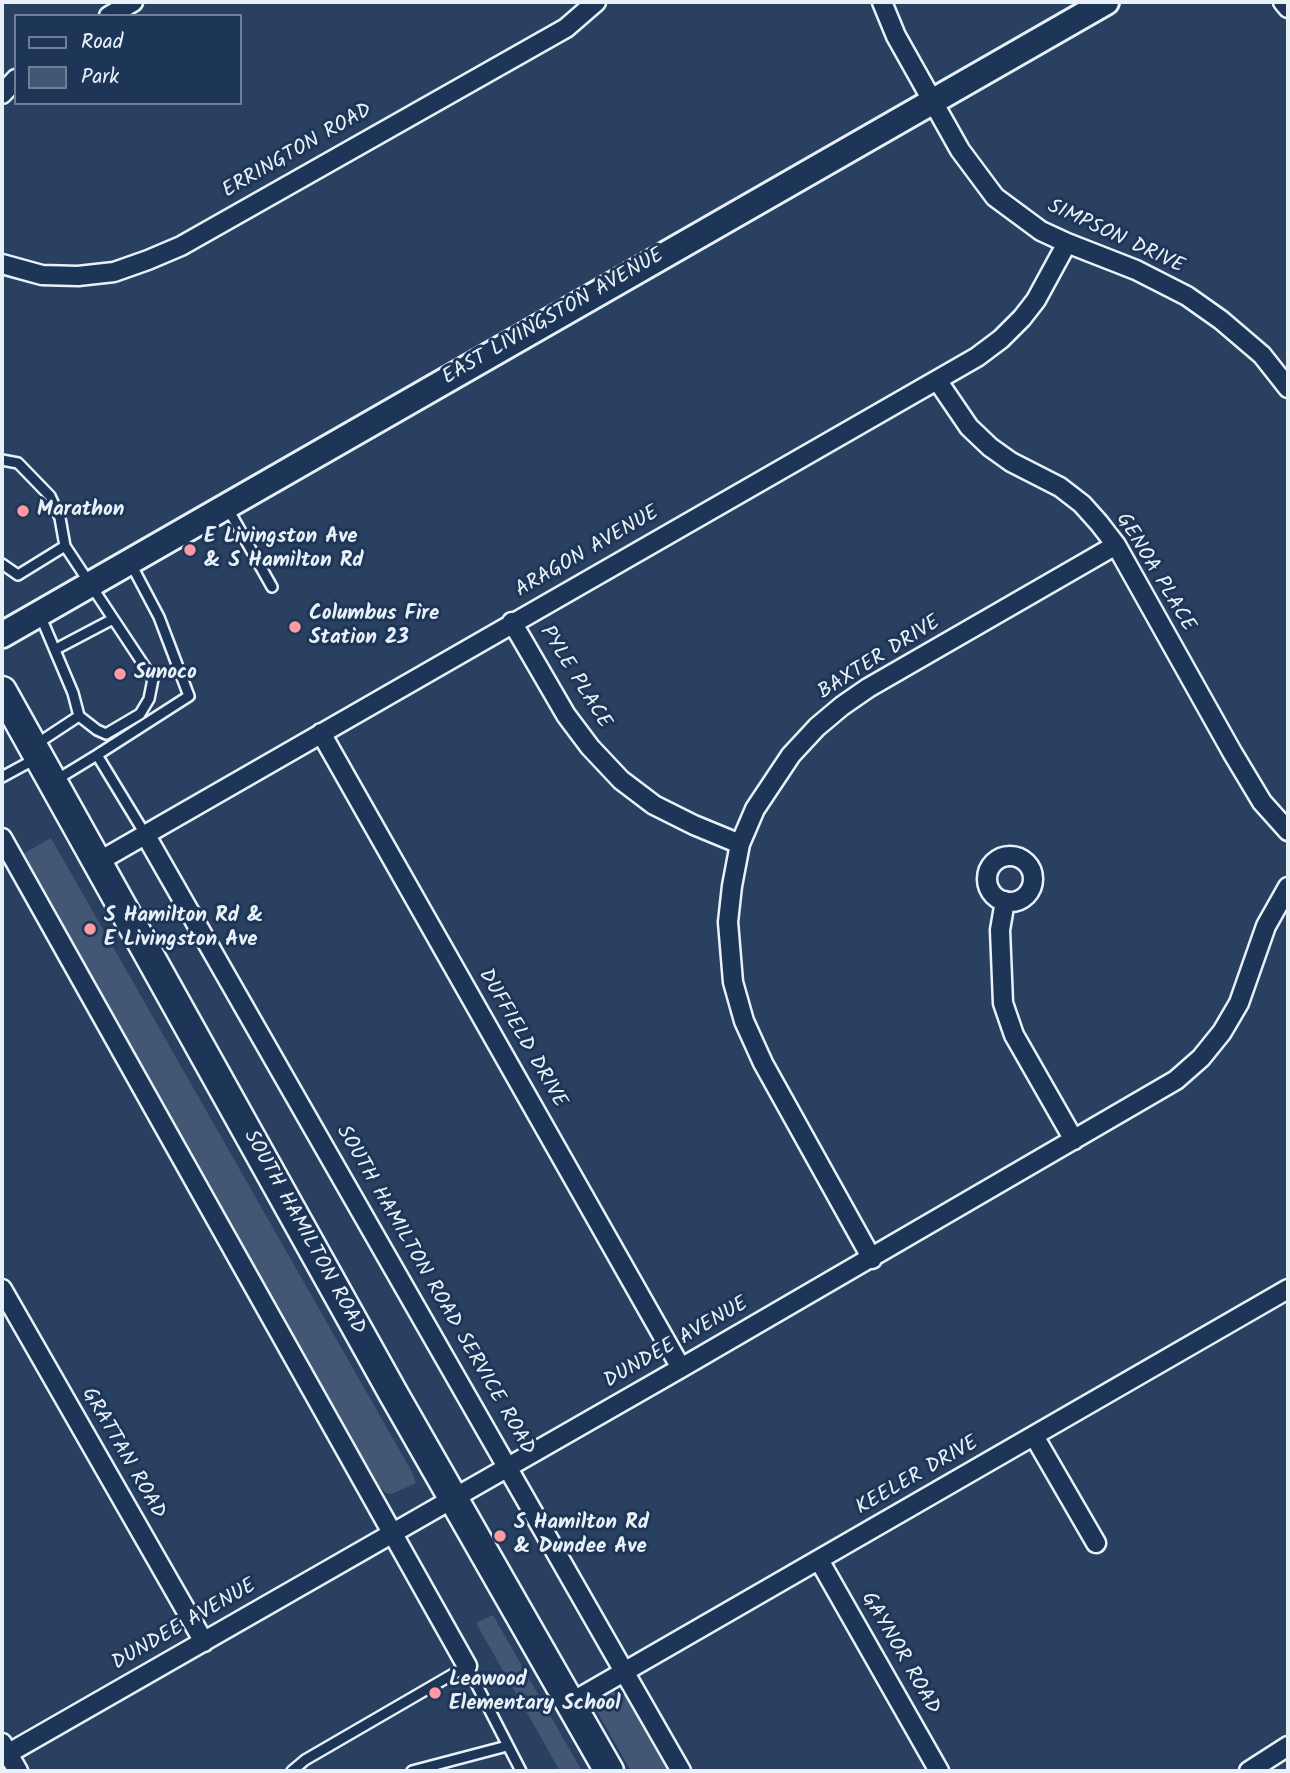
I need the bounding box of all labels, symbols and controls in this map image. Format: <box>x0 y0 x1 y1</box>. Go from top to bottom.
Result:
legend <box>14 14 242 105</box>
text: Road <box>81 26 123 59</box>
text: Park <box>81 61 119 94</box>
street label: ERRINGTON ROAD <box>219 99 377 205</box>
street label: SIMPSON DRIVE <box>1043 195 1187 281</box>
street label: EAST LIVINGSTON AVENUE <box>439 244 669 392</box>
place label: Marathon <box>37 498 124 524</box>
street label: ARAGON AVENUE <box>512 502 664 604</box>
marker: Marathon <box>15 503 31 519</box>
street label: GENOA PLACE <box>1109 509 1199 637</box>
place label: E Livingston Ave & S Hamilton Rd <box>204 525 364 575</box>
marker: E Livingston Ave & S Hamilton Rd <box>182 542 198 558</box>
place label: Columbus Fire Station 23 <box>309 602 439 652</box>
street label: BAXTER DRIVE <box>814 611 946 707</box>
marker: Columbus Fire Station 23 <box>287 619 303 635</box>
street label: PYLE PLACE <box>533 622 615 734</box>
place label: Sunoco <box>134 661 197 687</box>
marker: Sunoco <box>112 666 128 682</box>
place label: S Hamilton Rd & E Livingston Ave <box>104 904 264 954</box>
marker: S Hamilton Rd & E Livingston Ave <box>82 921 98 937</box>
street label: DUFFIELD DRIVE <box>471 965 571 1113</box>
street label: SOUTH HAMILTON ROAD SERVICE ROAD <box>329 1122 539 1460</box>
street label: SOUTH HAMILTON ROAD <box>236 1126 370 1340</box>
street label: DUNDEE AVENUE <box>600 1293 754 1395</box>
street label: GRATTAN ROAD <box>74 1384 170 1524</box>
street label: KEELER DRIVE <box>852 1432 984 1522</box>
place label: S Hamilton Rd & Dundee Ave <box>514 1511 649 1561</box>
marker: S Hamilton Rd & Dundee Ave <box>492 1528 508 1544</box>
street label: DUNDEE AVENUE <box>108 1575 262 1677</box>
street label: GAYNOR ROAD <box>854 1588 944 1720</box>
place label: Leawood Elementary School <box>449 1668 621 1718</box>
marker: Leawood Elementary School <box>427 1685 443 1701</box>

